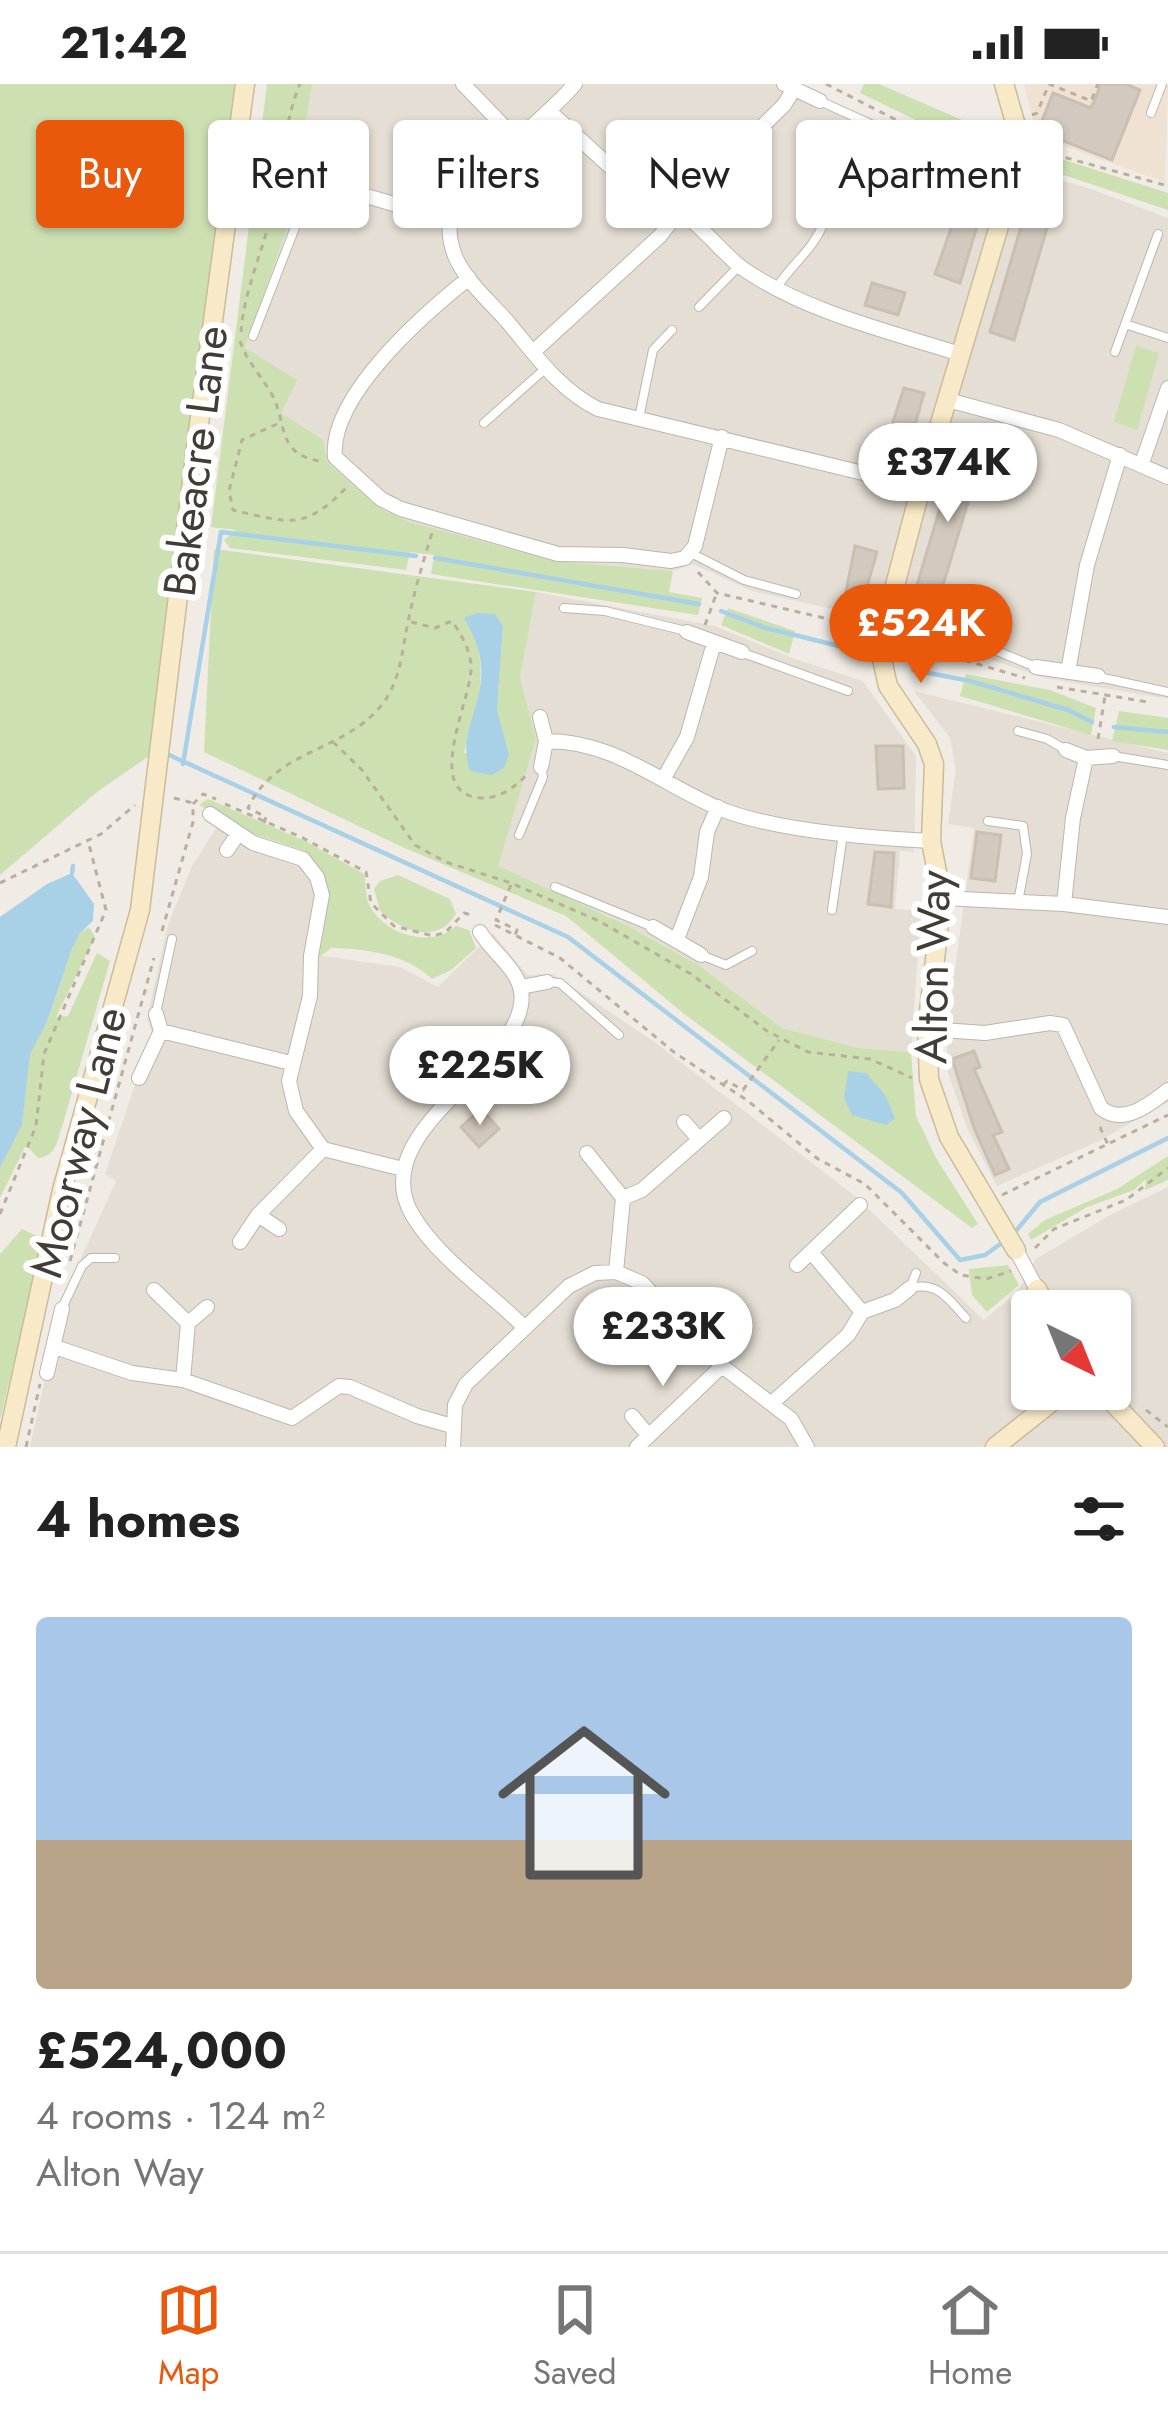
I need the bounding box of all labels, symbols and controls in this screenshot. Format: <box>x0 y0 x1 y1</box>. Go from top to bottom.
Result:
text: 21:42 <box>60 10 188 75</box>
chip: Buy <box>36 120 184 228</box>
chip: Rent <box>208 120 369 228</box>
chip: Filters <box>393 120 582 228</box>
chip: New <box>606 120 772 228</box>
chip: Apartment <box>796 120 1063 228</box>
street label: Bakeacre Lane <box>147 322 244 600</box>
pin: £374K <box>864 423 1032 525</box>
text: £374K <box>885 433 1011 490</box>
pin: £524K <box>837 584 1005 686</box>
text: £524K <box>856 594 986 651</box>
street label: Alton Way <box>898 869 967 1064</box>
street label: Moorway Lane <box>14 1000 143 1284</box>
pin: £225K <box>396 1026 564 1128</box>
text: £225K <box>416 1036 544 1093</box>
pin: £233K <box>579 1287 747 1389</box>
north arrow <box>1011 1290 1131 1410</box>
map controls <box>1011 1290 1131 1410</box>
text: £233K <box>600 1297 726 1354</box>
text: 4 homes <box>36 1482 240 1556</box>
icon: filters <box>1066 1486 1132 1552</box>
icon: home <box>476 1695 692 1911</box>
text: £524,000 <box>36 2013 287 2087</box>
text: 4 rooms · 124 m² <box>36 2087 325 2144</box>
text: Alton Way <box>36 2144 204 2201</box>
tab: Map <box>156 2277 222 2396</box>
tab: Saved <box>533 2277 617 2396</box>
tab: Home <box>928 2277 1012 2396</box>

